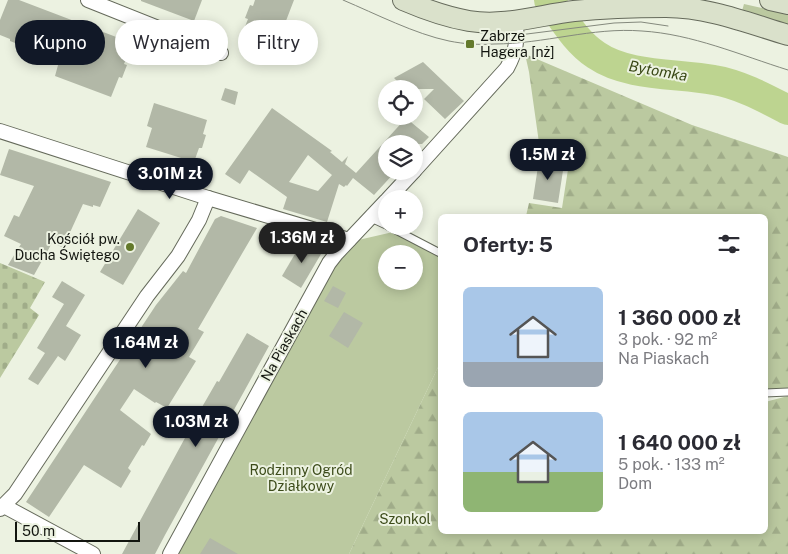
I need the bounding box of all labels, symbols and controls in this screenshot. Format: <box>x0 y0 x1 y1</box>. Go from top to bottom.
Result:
chip: Kupno <box>15 20 105 65</box>
chip: Wynajem <box>115 20 228 65</box>
chip: Filtry <box>238 20 318 65</box>
place label: Zabrze Hagera [nż] <box>480 28 554 60</box>
marker: Zabrze Hagera [nż] <box>464 38 476 50</box>
water label: Bytomka <box>627 57 689 84</box>
map controls <box>378 80 423 290</box>
button: locate <box>378 80 423 125</box>
button: layers <box>378 135 423 180</box>
pin: 1.5M zł <box>502 138 594 181</box>
text: 1.5M zł <box>521 145 575 164</box>
pin: 3.01M zł <box>118 158 222 200</box>
text: 3.01M zł <box>138 164 202 183</box>
button: + <box>378 190 423 235</box>
pin: 1.36M zł <box>250 222 354 264</box>
text: 1.36M zł <box>270 228 334 247</box>
icon: filters <box>715 230 743 258</box>
place label: Kościół pw. Ducha Świętego <box>14 231 120 263</box>
text: Oferty: 5 <box>463 232 553 257</box>
marker: Kościół pw. Ducha Świętego <box>124 241 136 253</box>
button: − <box>378 245 423 290</box>
text: 1 360 000 zł <box>618 305 741 330</box>
street label: Na Piaskach <box>258 306 310 384</box>
icon: home <box>503 307 563 367</box>
pin: 1.64M zł <box>94 326 198 369</box>
text: 3 pok. · 92 m² <box>618 330 718 349</box>
text: 1.64M zł <box>114 333 178 352</box>
text: Na Piaskach <box>618 349 709 368</box>
pin: 1.03M zł <box>144 406 248 448</box>
text: 1.03M zł <box>164 412 228 431</box>
text: 1 640 000 zł <box>618 430 741 455</box>
icon: home <box>503 432 563 492</box>
text: 5 pok. · 133 m² <box>618 455 725 474</box>
park label: Rodzinny Ogród Działkowy <box>249 462 353 494</box>
text: Dom <box>618 474 652 493</box>
park label: Szonkol <box>379 511 431 527</box>
scale bar <box>15 519 140 542</box>
text: 50 m <box>22 523 55 539</box>

